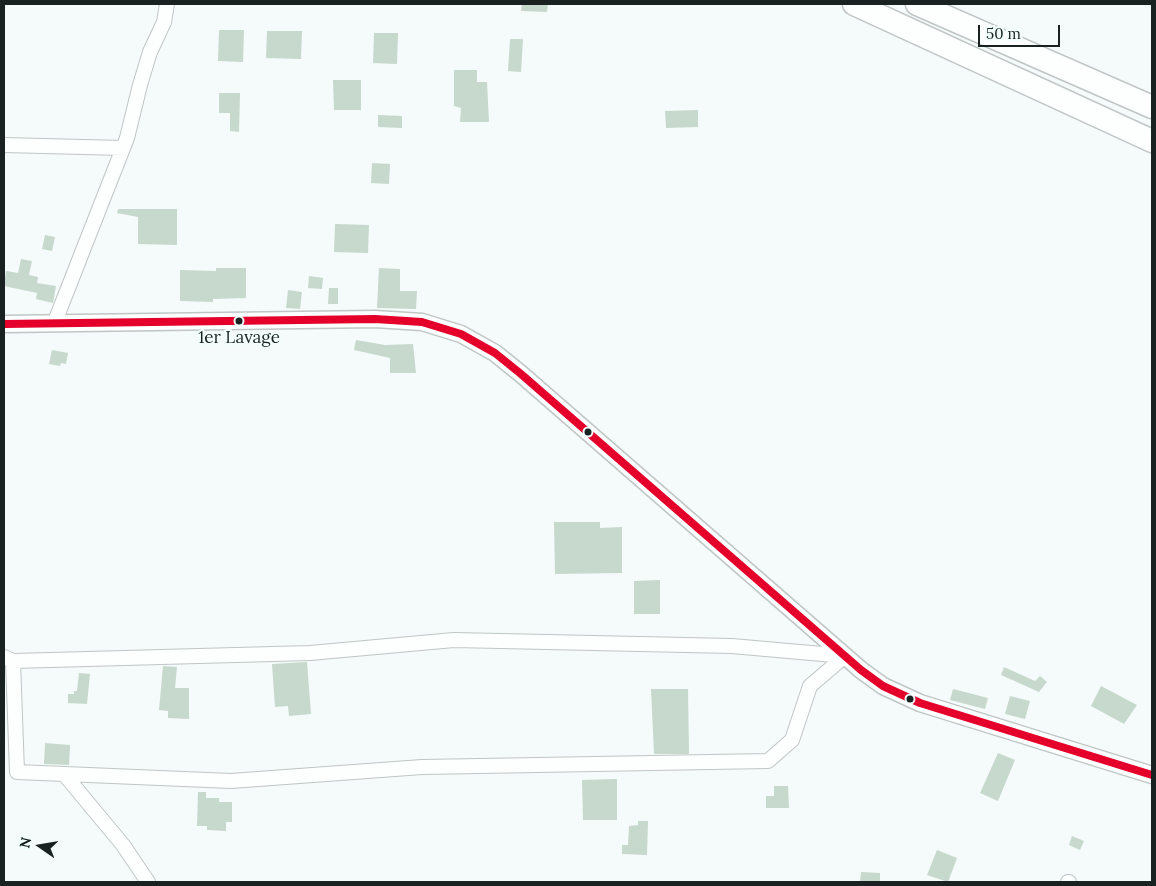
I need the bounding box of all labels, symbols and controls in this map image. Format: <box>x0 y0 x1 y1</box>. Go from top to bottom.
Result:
scale bar <box>981 15 1064 47</box>
text: 50 m <box>986 24 1021 43</box>
marker: 1er Lavage <box>234 316 244 326</box>
place label: 1er Lavage <box>198 328 280 348</box>
unlabelled marker <box>583 427 593 437</box>
unlabelled marker <box>905 694 915 704</box>
north arrow <box>15 821 65 871</box>
text: N <box>15 835 35 850</box>

